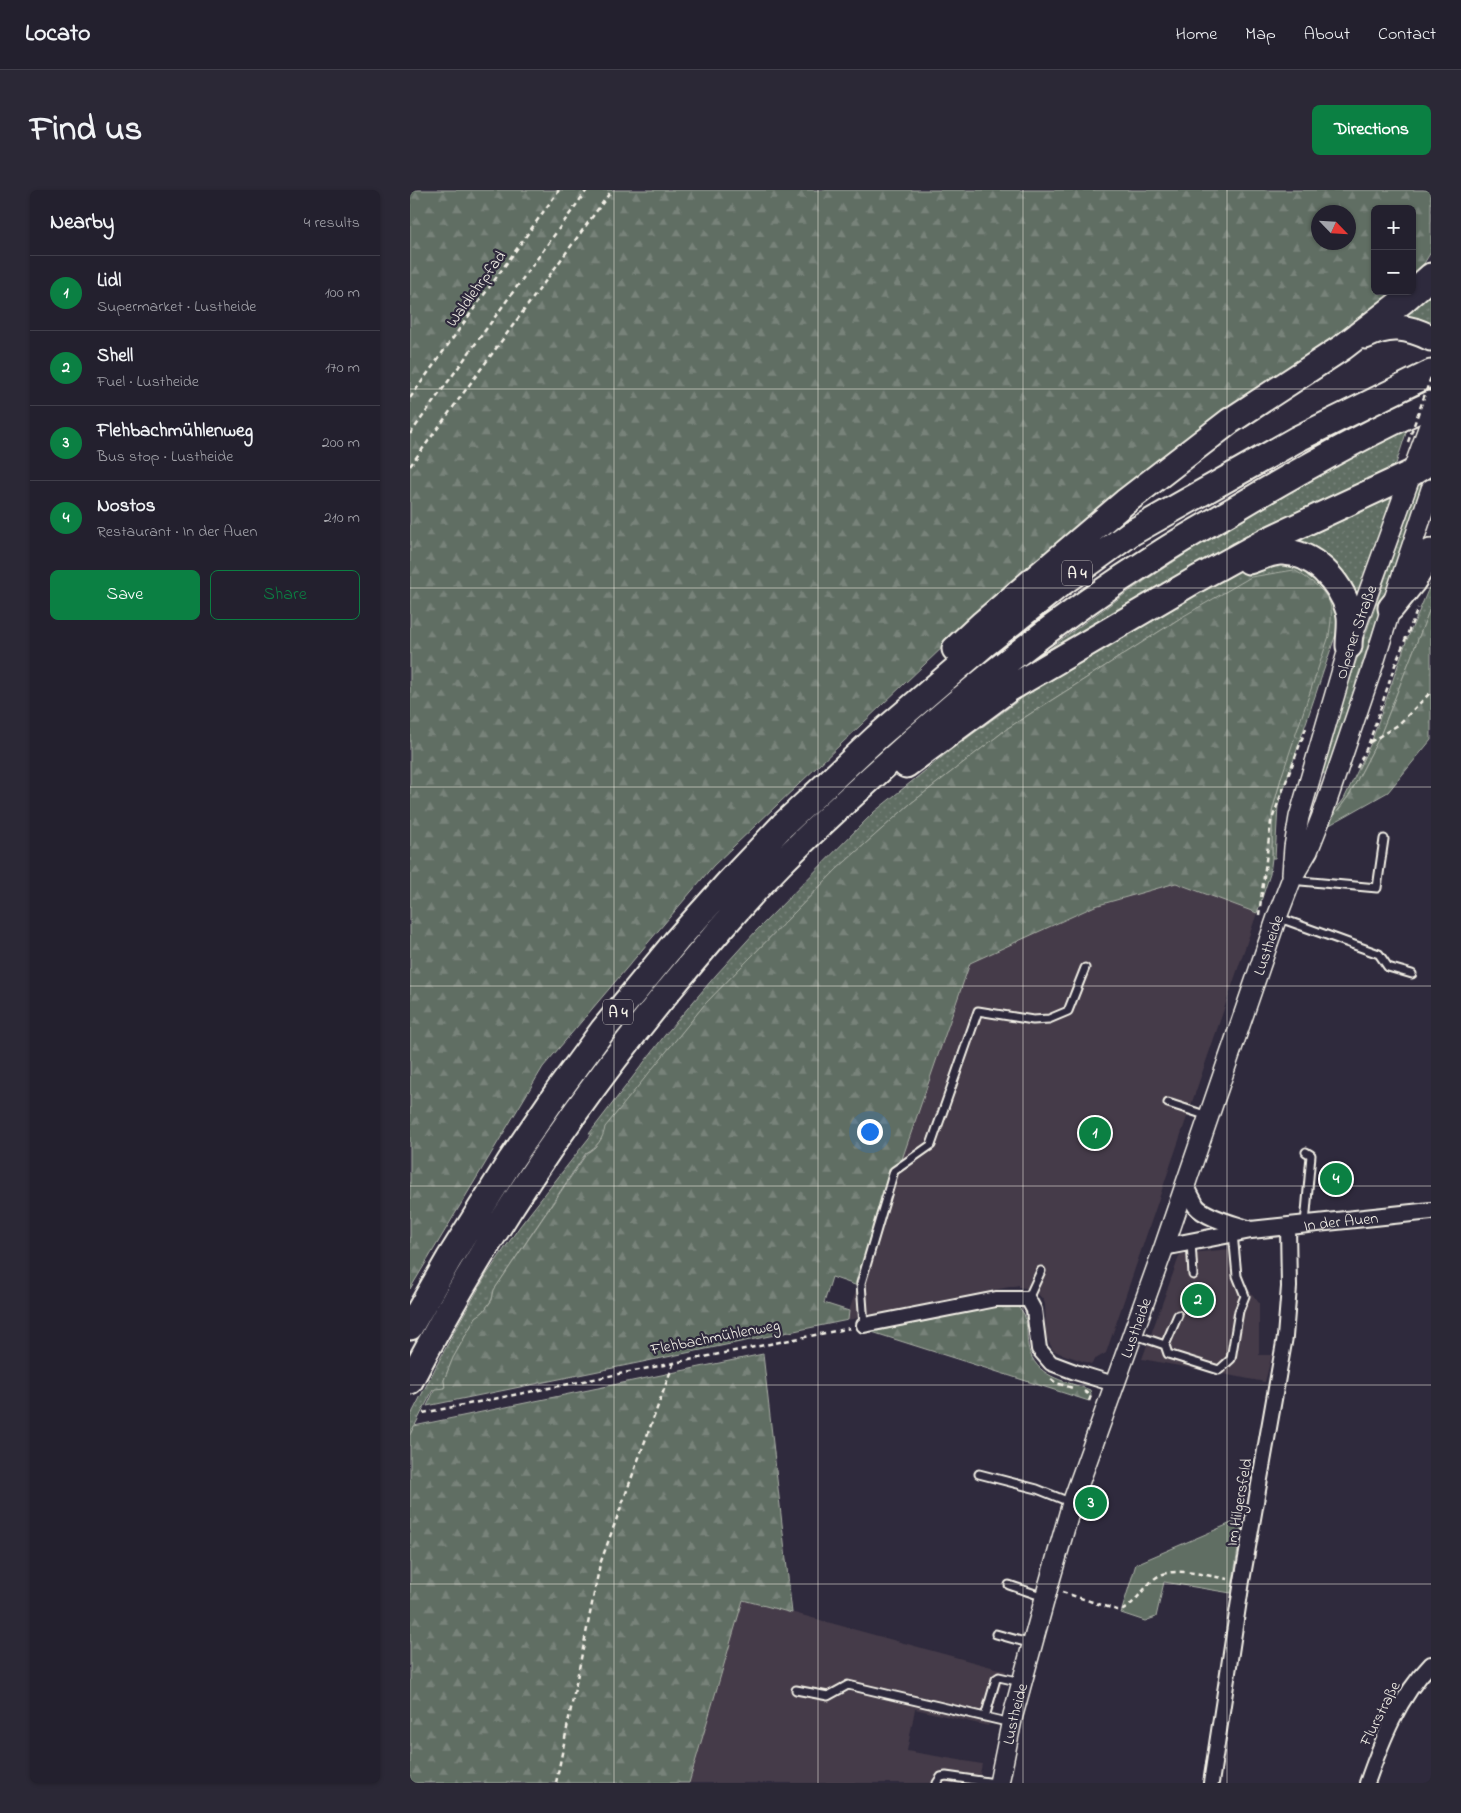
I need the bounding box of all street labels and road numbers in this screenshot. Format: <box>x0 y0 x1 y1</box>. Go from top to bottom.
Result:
street label: Waldlehrpfad <box>441 246 512 332</box>
road number: A 4 <box>1062 560 1092 586</box>
street label: Olpener Straße <box>1330 581 1384 682</box>
street label: Lustheide <box>1248 911 1291 979</box>
road number: A 4 <box>603 1000 633 1024</box>
street label: In der Auen <box>1303 1207 1380 1238</box>
street label: Lustheide <box>1115 1294 1159 1362</box>
street label: Flehbachmühlenweg <box>648 1314 782 1362</box>
street label: Im Hilgersfeld <box>1220 1457 1259 1548</box>
street label: Flurstraße <box>1354 1677 1408 1751</box>
street label: Lustheide <box>997 1680 1035 1747</box>

